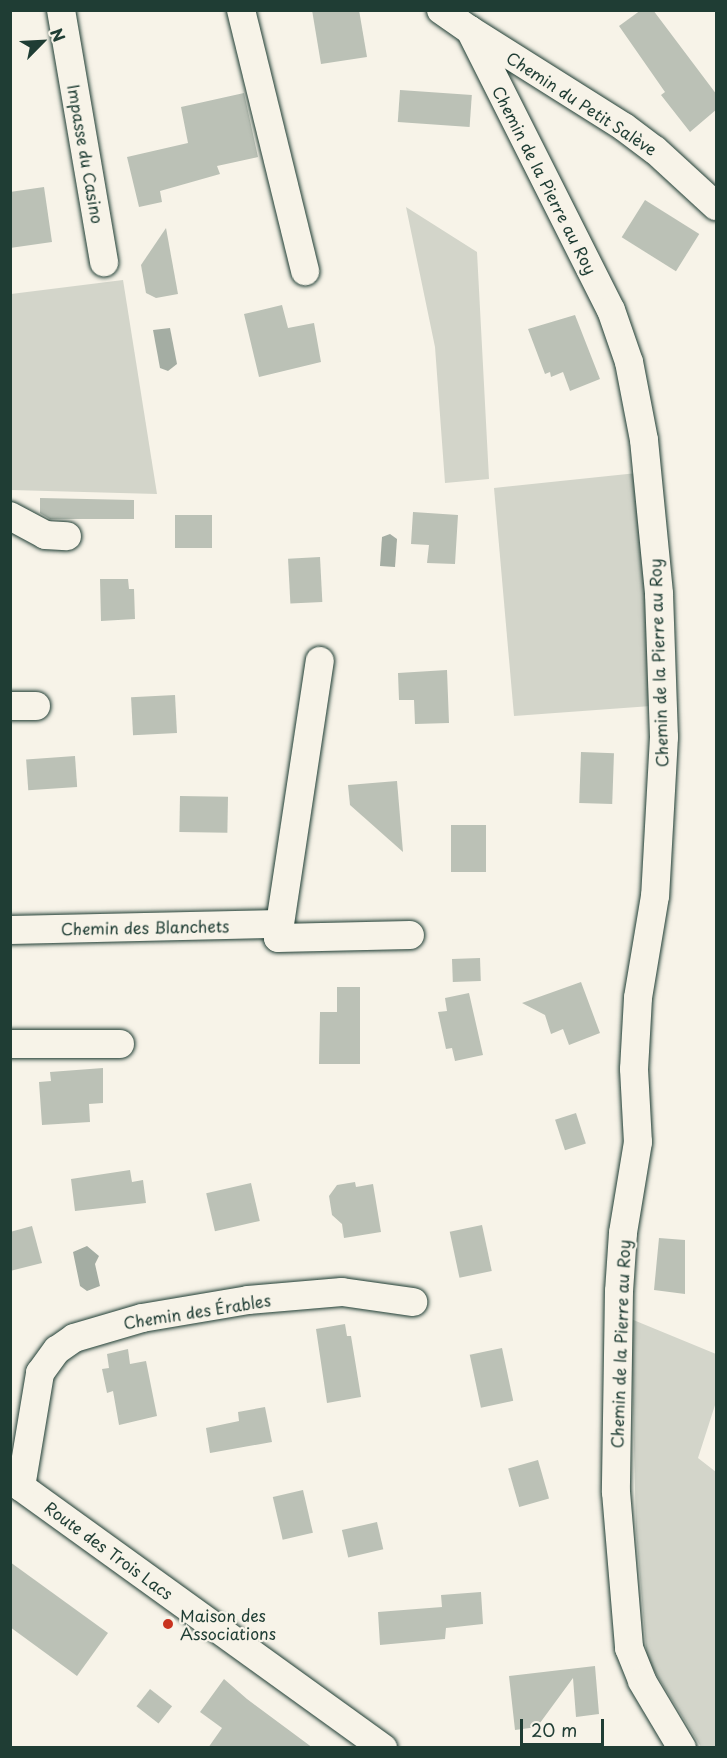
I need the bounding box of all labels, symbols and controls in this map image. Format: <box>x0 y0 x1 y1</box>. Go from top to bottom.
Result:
north arrow <box>12 12 72 72</box>
text: N <box>45 24 72 45</box>
street label: Chemin du Petit Salève <box>503 47 661 159</box>
street label: Impasse du Casino <box>64 82 108 226</box>
street label: Chemin de la Pierre au Roy <box>489 82 601 278</box>
street label: Chemin de la Pierre au Roy <box>645 557 671 769</box>
street label: Chemin des Blanchets <box>60 916 230 938</box>
street label: Chemin de la Pierre au Roy <box>607 1238 633 1450</box>
street label: Chemin des Érables <box>122 1290 272 1332</box>
street label: Route des Trois Lacs <box>40 1496 178 1604</box>
place label: Maison des Associations <box>180 1605 276 1643</box>
marker: Maison des Associations <box>161 1617 175 1631</box>
scale bar <box>523 1707 607 1745</box>
text: 20 m <box>531 1716 577 1743</box>

